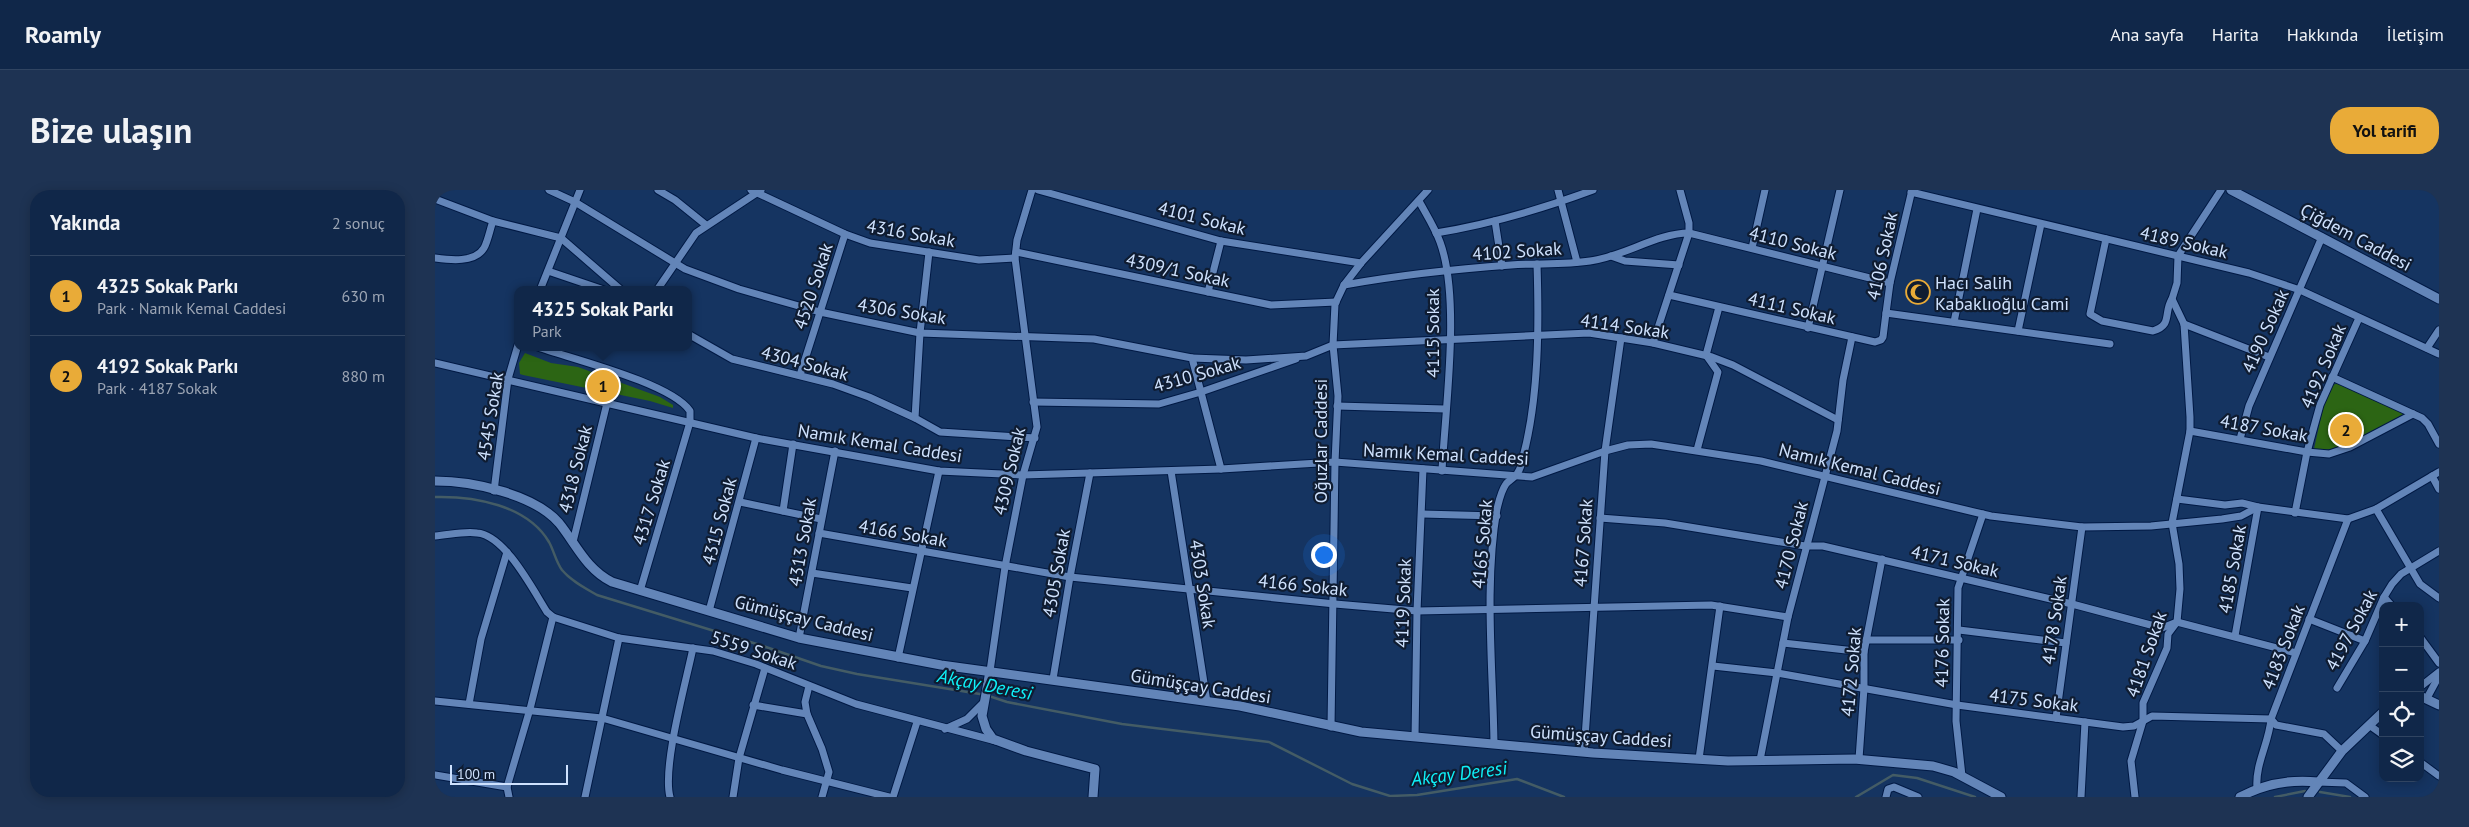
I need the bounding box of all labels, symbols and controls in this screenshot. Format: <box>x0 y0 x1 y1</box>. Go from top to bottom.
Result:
text: Roamly <box>25 19 101 50</box>
text: Ana sayfa <box>2110 23 2184 46</box>
text: Harita <box>2212 23 2259 46</box>
text: Hakkında <box>2287 23 2358 46</box>
text: İletişim <box>2386 23 2444 46</box>
text: Bize ulaşın <box>30 107 192 153</box>
button: Yol tarifi <box>2330 107 2439 154</box>
street label: 4101 Sokak <box>1156 196 1249 240</box>
street label: Çiğdem Caddesi <box>2296 198 2416 276</box>
text: Yakında <box>50 209 120 236</box>
street label: 4106 Sokak <box>1861 210 1903 302</box>
text: 2 sonuç <box>332 213 385 233</box>
street label: 4316 Sokak <box>865 214 957 252</box>
street label: 4110 Sokak <box>1747 221 1840 265</box>
street label: 4189 Sokak <box>2138 221 2231 263</box>
street label: 4102 Sokak <box>1472 236 1563 266</box>
street label: 4520 Sokak <box>788 240 838 332</box>
street label: 4309/1 Sokak <box>1124 248 1232 292</box>
place label: Hacı Salih Kabaklıoğlu Cami <box>1935 271 2069 315</box>
text: 4325 Sokak Parkı <box>97 274 238 298</box>
mosque icon: Hacı Salih Kabaklıoğlu Cami <box>1905 279 1931 305</box>
street label: 4190 Sokak <box>2236 285 2294 377</box>
text: 1 <box>61 286 71 306</box>
text: 630 m <box>342 286 385 306</box>
popup <box>514 286 692 351</box>
street label: 4111 Sokak <box>1746 287 1839 329</box>
street label: 4115 Sokak <box>1421 288 1444 378</box>
street label: 4306 Sokak <box>856 293 948 329</box>
text: 4325 Sokak Parkı <box>532 297 674 321</box>
text: Park · Namık Kemal Caddesi <box>97 298 286 318</box>
street label: 4114 Sokak <box>1579 308 1671 344</box>
street label: 4192 Sokak <box>2295 320 2351 412</box>
text: Park <box>532 321 562 341</box>
street label: 4304 Sokak <box>759 340 852 386</box>
street label: 4310 Sokak <box>1151 351 1244 397</box>
text: 4192 Sokak Parkı <box>97 354 238 378</box>
text: 2 <box>61 366 71 386</box>
text: 880 m <box>342 366 385 386</box>
pin: 1 <box>587 367 619 405</box>
street label: 4545 Sokak <box>472 370 508 462</box>
text: Park · 4187 Sokak <box>97 378 217 398</box>
street label: Oğuzlar Caddesi <box>1309 379 1332 503</box>
street label: 4187 Sokak <box>2218 409 2310 447</box>
pin: 2 <box>2330 411 2362 449</box>
street label: Namık Kemal Caddesi <box>796 419 964 467</box>
street label: 4318 Sokak <box>553 422 597 515</box>
street label: 4309 Sokak <box>988 424 1030 517</box>
street label: Namık Kemal Caddesi <box>1362 438 1530 470</box>
street label: Namık Kemal Caddesi <box>1777 438 1943 500</box>
street label: 4317 Sokak <box>627 456 675 548</box>
street label: 4315 Sokak <box>696 474 742 567</box>
street label: 4313 Sokak <box>783 496 821 588</box>
street label: 4165 Sokak <box>1467 498 1497 590</box>
street label: 4167 Sokak <box>1568 498 1598 588</box>
street label: 4170 Sokak <box>1769 498 1813 591</box>
street label: 4166 Sokak <box>857 514 949 552</box>
street label: 4185 Sokak <box>2213 523 2251 615</box>
street label: 4305 Sokak <box>1037 527 1075 619</box>
street label: 4303 Sokak <box>1185 538 1221 630</box>
street label: 4171 Sokak <box>1909 540 2002 582</box>
your location <box>1311 542 1337 568</box>
street label: 4119 Sokak <box>1390 558 1416 648</box>
street label: 4166 Sokak <box>1257 569 1349 601</box>
street label: 4178 Sokak <box>2036 574 2072 666</box>
street label: 4197 Sokak <box>2320 585 2382 674</box>
street label: Gümüşçay Caddesi <box>732 590 876 646</box>
street label: 4176 Sokak <box>1930 598 1954 688</box>
street label: 4183 Sokak <box>2256 601 2310 693</box>
map controls <box>2379 602 2424 782</box>
button: + <box>2379 602 2424 647</box>
street label: 4181 Sokak <box>2121 608 2172 700</box>
street label: 5559 Sokak <box>708 625 800 675</box>
street label: 4172 Sokak <box>1836 626 1866 718</box>
button: − <box>2379 647 2424 692</box>
water label: Akçay Deresi <box>934 663 1036 705</box>
street label: Gümüşçay Caddesi <box>1129 664 1273 708</box>
street label: 4175 Sokak <box>1988 683 2080 717</box>
button: locate <box>2379 692 2424 737</box>
street label: Gümüşçay Caddesi <box>1529 720 1673 752</box>
button: layers <box>2379 737 2424 782</box>
water label: Akçay Deresi <box>1409 755 1509 791</box>
scale bar <box>450 762 567 785</box>
text: 100 m <box>457 765 495 783</box>

